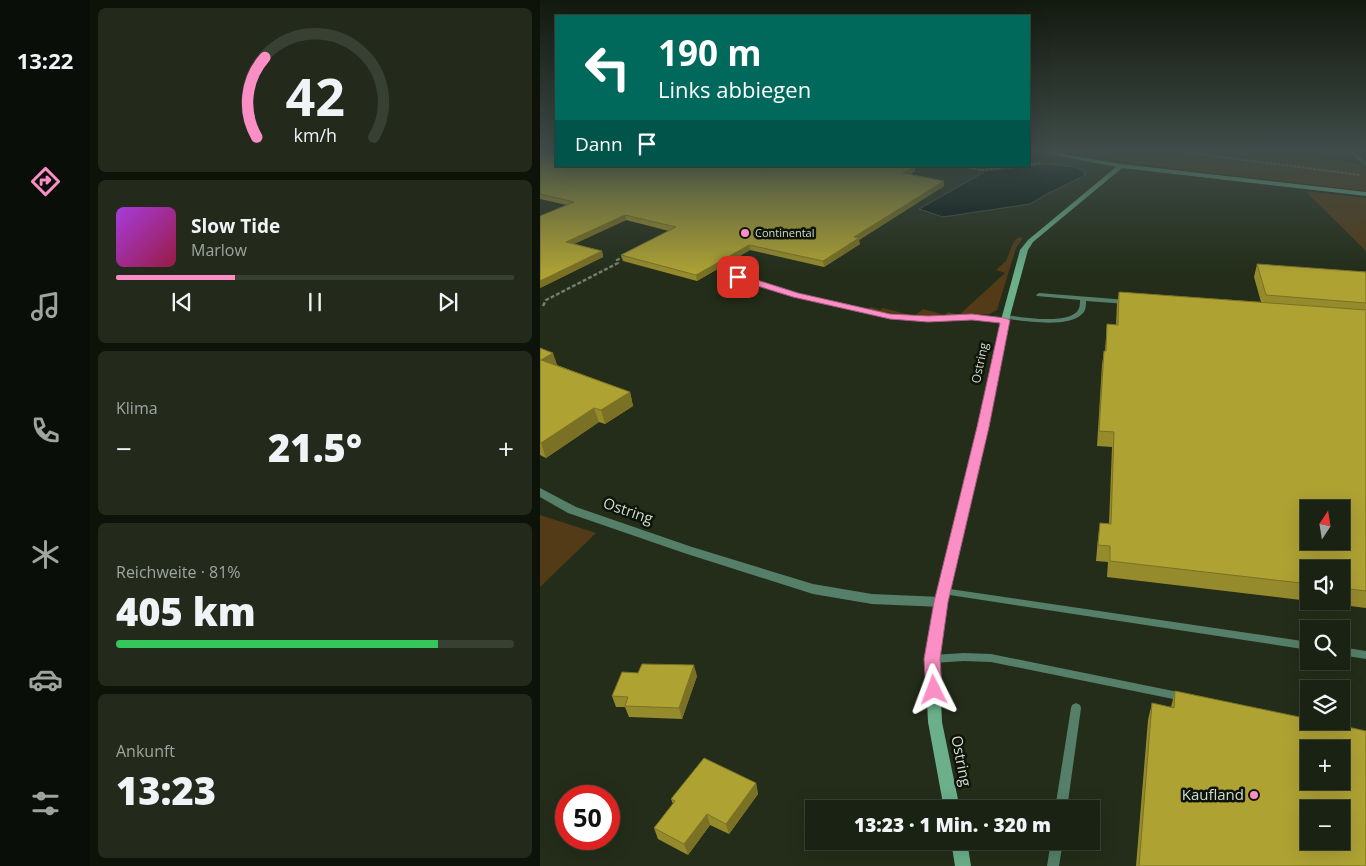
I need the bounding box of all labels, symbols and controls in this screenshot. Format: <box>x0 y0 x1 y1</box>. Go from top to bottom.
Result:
text: 190 m <box>658 29 762 76</box>
icon: left <box>575 35 640 100</box>
text: 13:22 <box>17 45 73 75</box>
text: 42 <box>285 60 345 131</box>
text: Links abbiegen <box>658 74 811 104</box>
text: km/h <box>293 123 337 147</box>
icon: arrive <box>633 130 661 158</box>
text: Dann <box>575 131 623 157</box>
icon: directions <box>28 164 63 199</box>
text: Slow Tide <box>191 213 280 239</box>
place label: Continental <box>755 225 814 240</box>
marker: Continental <box>739 227 751 239</box>
text: Marlow <box>191 239 247 261</box>
pin <box>717 256 759 298</box>
icon: arrive <box>724 263 752 291</box>
icon: previous <box>168 288 196 316</box>
icon: pause <box>301 288 329 316</box>
icon: next <box>434 288 462 316</box>
icon: music <box>28 289 63 324</box>
street label: Ostring <box>967 341 992 385</box>
text: Klima <box>116 397 158 419</box>
icon: phone <box>28 413 63 448</box>
text: 21.5° <box>268 421 362 473</box>
text: − <box>116 429 132 467</box>
text: + <box>498 429 514 467</box>
street label: Ostring <box>601 492 656 528</box>
north arrow <box>1300 500 1350 550</box>
map controls <box>1300 500 1350 850</box>
icon: climate <box>28 537 63 572</box>
button: sound <box>1300 560 1350 610</box>
text: Reichweite · 81% <box>116 561 241 583</box>
text: 405 km <box>116 585 256 637</box>
button: search <box>1300 620 1350 670</box>
icon: car <box>28 662 63 697</box>
position arrow <box>907 663 959 715</box>
button: layers <box>1300 680 1350 730</box>
street label: Ostring <box>947 734 977 788</box>
text: Ankunft <box>116 740 175 762</box>
button: + <box>1300 740 1350 790</box>
text: 13:23 <box>116 764 216 816</box>
place label: Kaufland <box>1182 784 1244 804</box>
speed limit sign: 50 <box>555 785 620 850</box>
icon: filters <box>28 786 63 821</box>
marker: Kaufland <box>1248 789 1260 801</box>
button: − <box>1300 800 1350 850</box>
text: 13:23 · 1 Min. · 320 m <box>854 812 1051 838</box>

